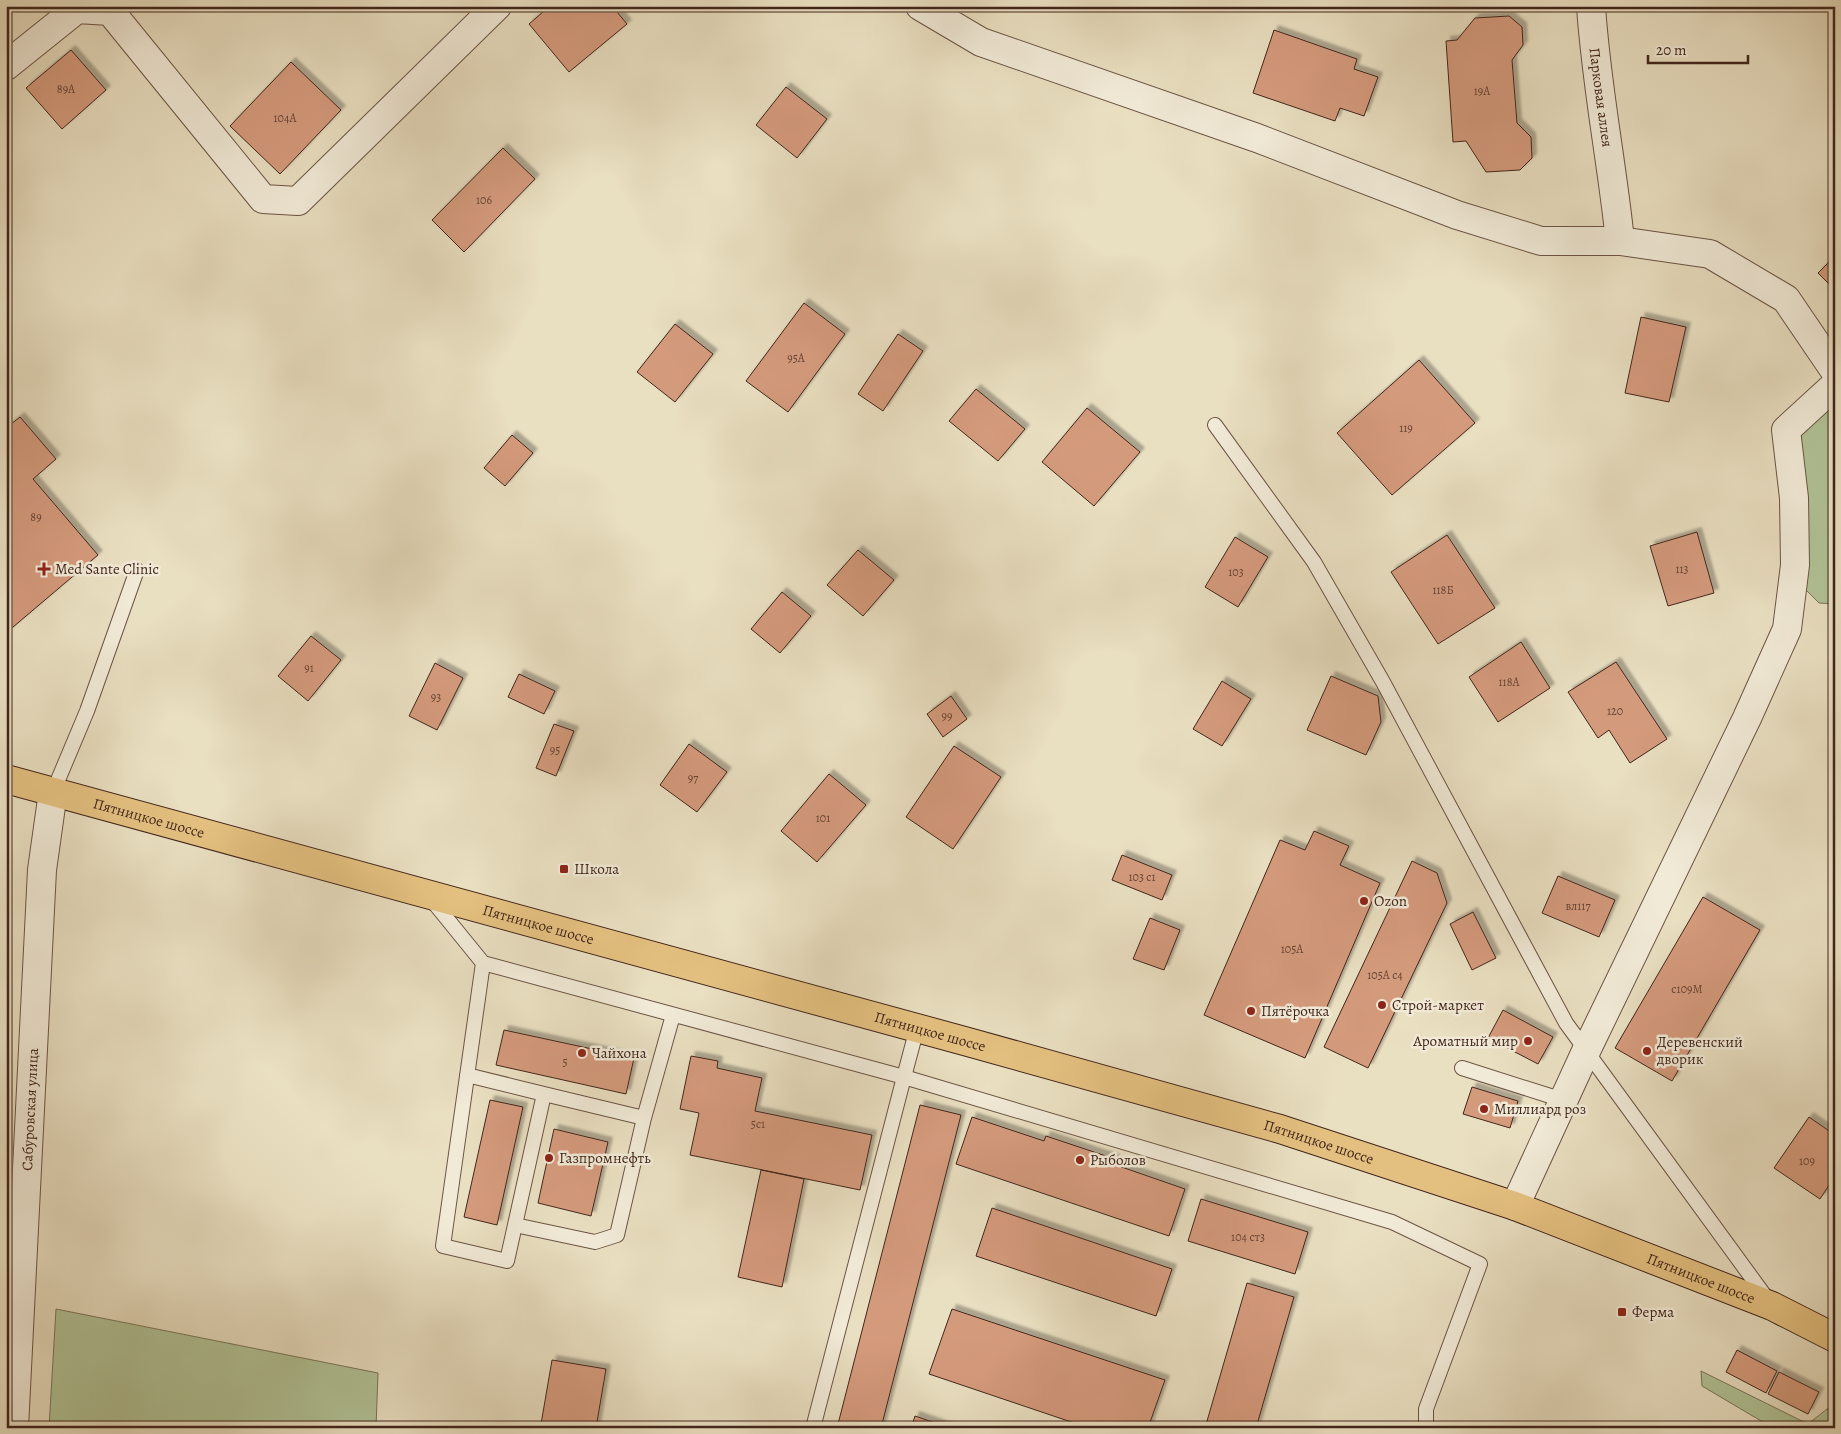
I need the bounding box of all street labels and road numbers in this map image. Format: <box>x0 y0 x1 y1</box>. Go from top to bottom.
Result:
street label: Парковая аллея <box>1585 47 1618 149</box>
street label: Пятницкое шоссе <box>91 793 207 843</box>
street label: Пятницкое шоссе <box>481 900 597 949</box>
street label: Пятницкое шоссе <box>872 1007 988 1057</box>
street label: Сабуровская улица <box>17 1047 43 1171</box>
street label: Пятницкое шоссе <box>1261 1115 1377 1169</box>
street label: Пятницкое шоссе <box>1644 1248 1758 1309</box>

